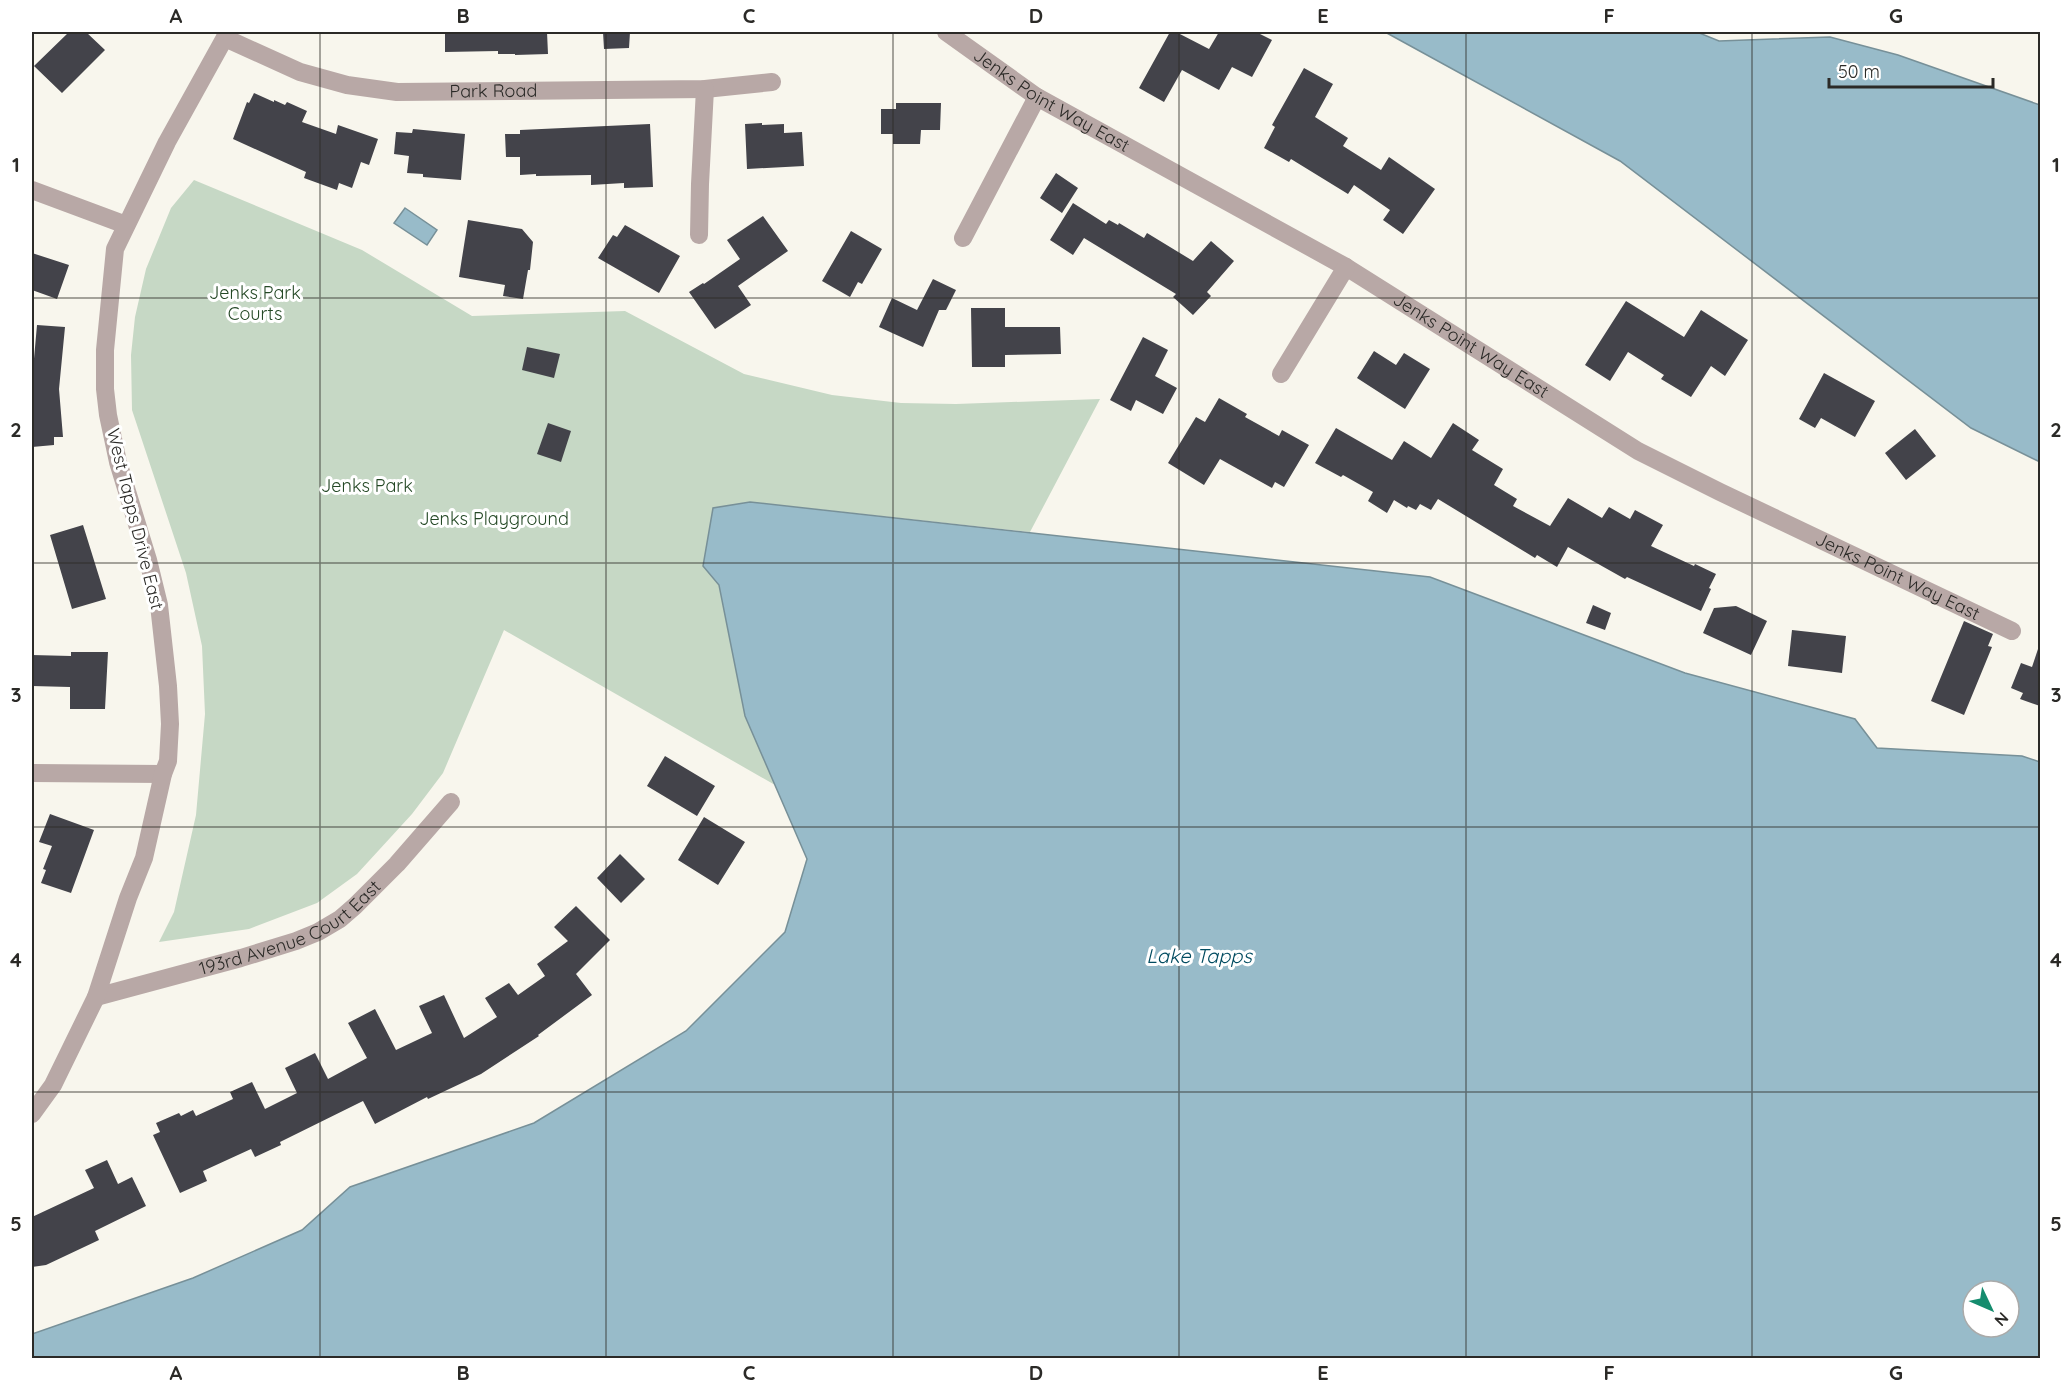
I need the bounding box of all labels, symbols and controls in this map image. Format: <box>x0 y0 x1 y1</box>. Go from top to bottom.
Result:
text: A <box>170 3 183 28</box>
text: B <box>456 3 470 28</box>
text: C <box>743 3 756 28</box>
text: D <box>1029 3 1043 28</box>
text: E <box>1317 3 1329 28</box>
text: F <box>1603 3 1615 28</box>
text: G <box>1889 3 1903 28</box>
street label: Jenks Point Way East <box>969 43 1134 157</box>
scale bar <box>1829 51 1992 89</box>
text: 50 m <box>1838 60 1880 83</box>
street label: Park Road <box>449 79 537 102</box>
text: 1 <box>12 152 20 177</box>
text: 1 <box>2052 152 2060 177</box>
park label: Jenks Park Courts <box>209 281 301 325</box>
street label: Jenks Point Way East <box>1389 288 1553 403</box>
text: 2 <box>10 417 22 442</box>
text: 2 <box>2050 417 2062 442</box>
street label: West Tapps Drive East <box>102 426 169 612</box>
park label: Jenks Park <box>321 474 413 497</box>
park label: Jenks Playground <box>419 507 569 530</box>
street label: Jenks Point Way East <box>1812 527 1984 625</box>
text: 3 <box>11 682 21 707</box>
text: 3 <box>2051 682 2061 707</box>
street label: 193rd Avenue Court East <box>196 875 385 980</box>
water label: Lake Tapps <box>1146 943 1253 968</box>
text: 4 <box>10 947 22 972</box>
text: 4 <box>2050 947 2062 972</box>
text: 5 <box>10 1211 22 1236</box>
text: 5 <box>2050 1211 2062 1236</box>
north arrow <box>1961 1279 2021 1339</box>
text: N <box>1991 1308 2013 1331</box>
text: A <box>170 1360 183 1385</box>
text: B <box>456 1360 470 1385</box>
text: C <box>743 1360 756 1385</box>
text: D <box>1029 1360 1043 1385</box>
text: E <box>1317 1360 1329 1385</box>
text: F <box>1603 1360 1615 1385</box>
text: G <box>1889 1360 1903 1385</box>

